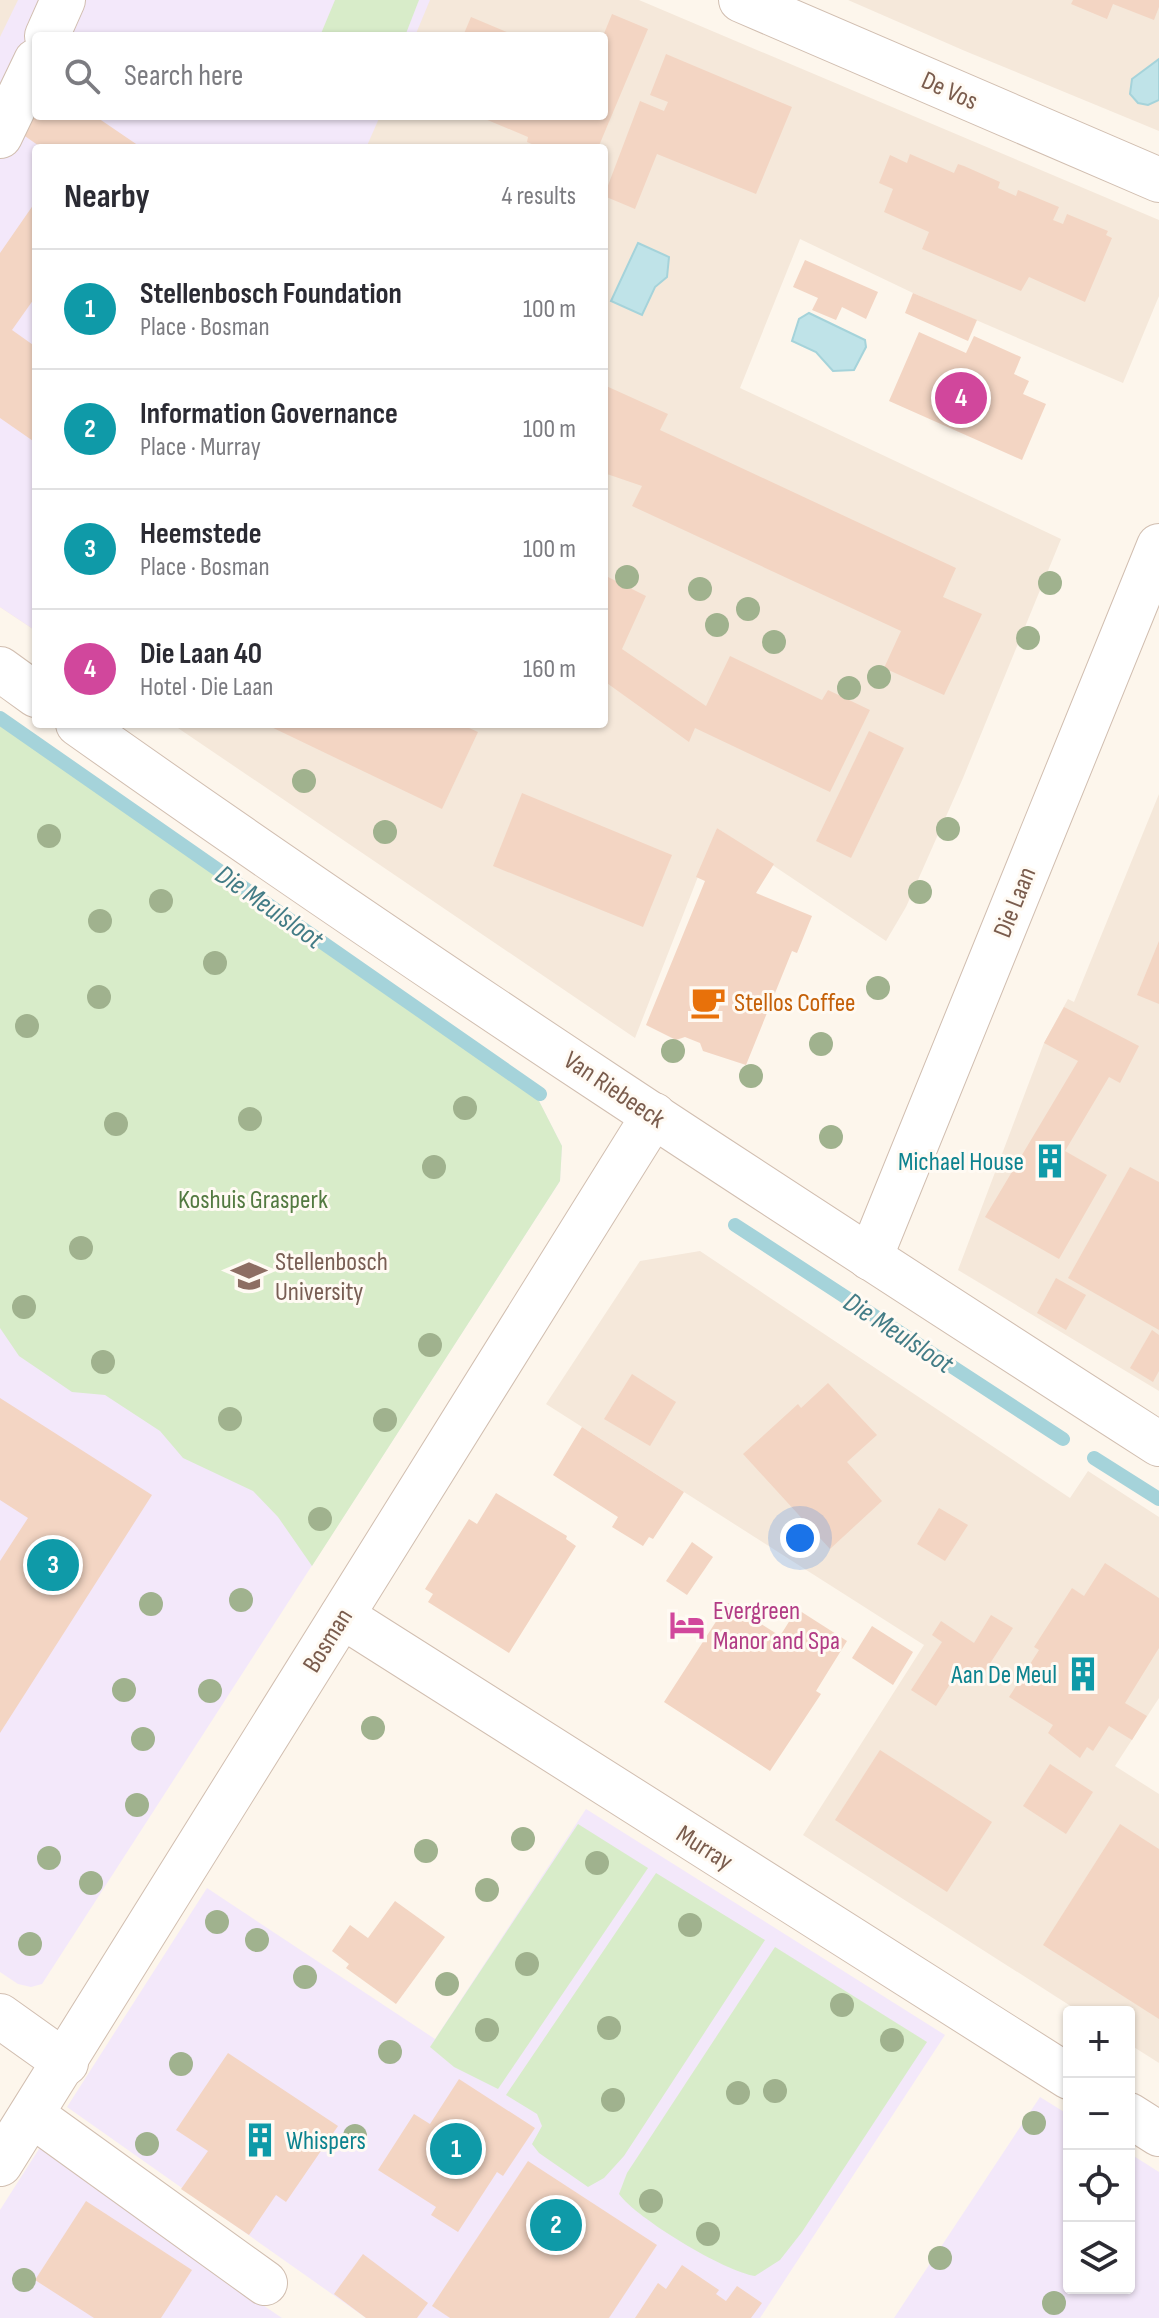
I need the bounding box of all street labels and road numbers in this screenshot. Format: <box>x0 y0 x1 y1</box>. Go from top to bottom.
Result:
street label: De Vos <box>916 65 982 117</box>
street label: Die Laan <box>987 863 1043 942</box>
street label: Van Riebeeck <box>558 1045 671 1135</box>
street label: Bosman <box>297 1603 360 1678</box>
street label: Murray <box>670 1819 738 1877</box>

